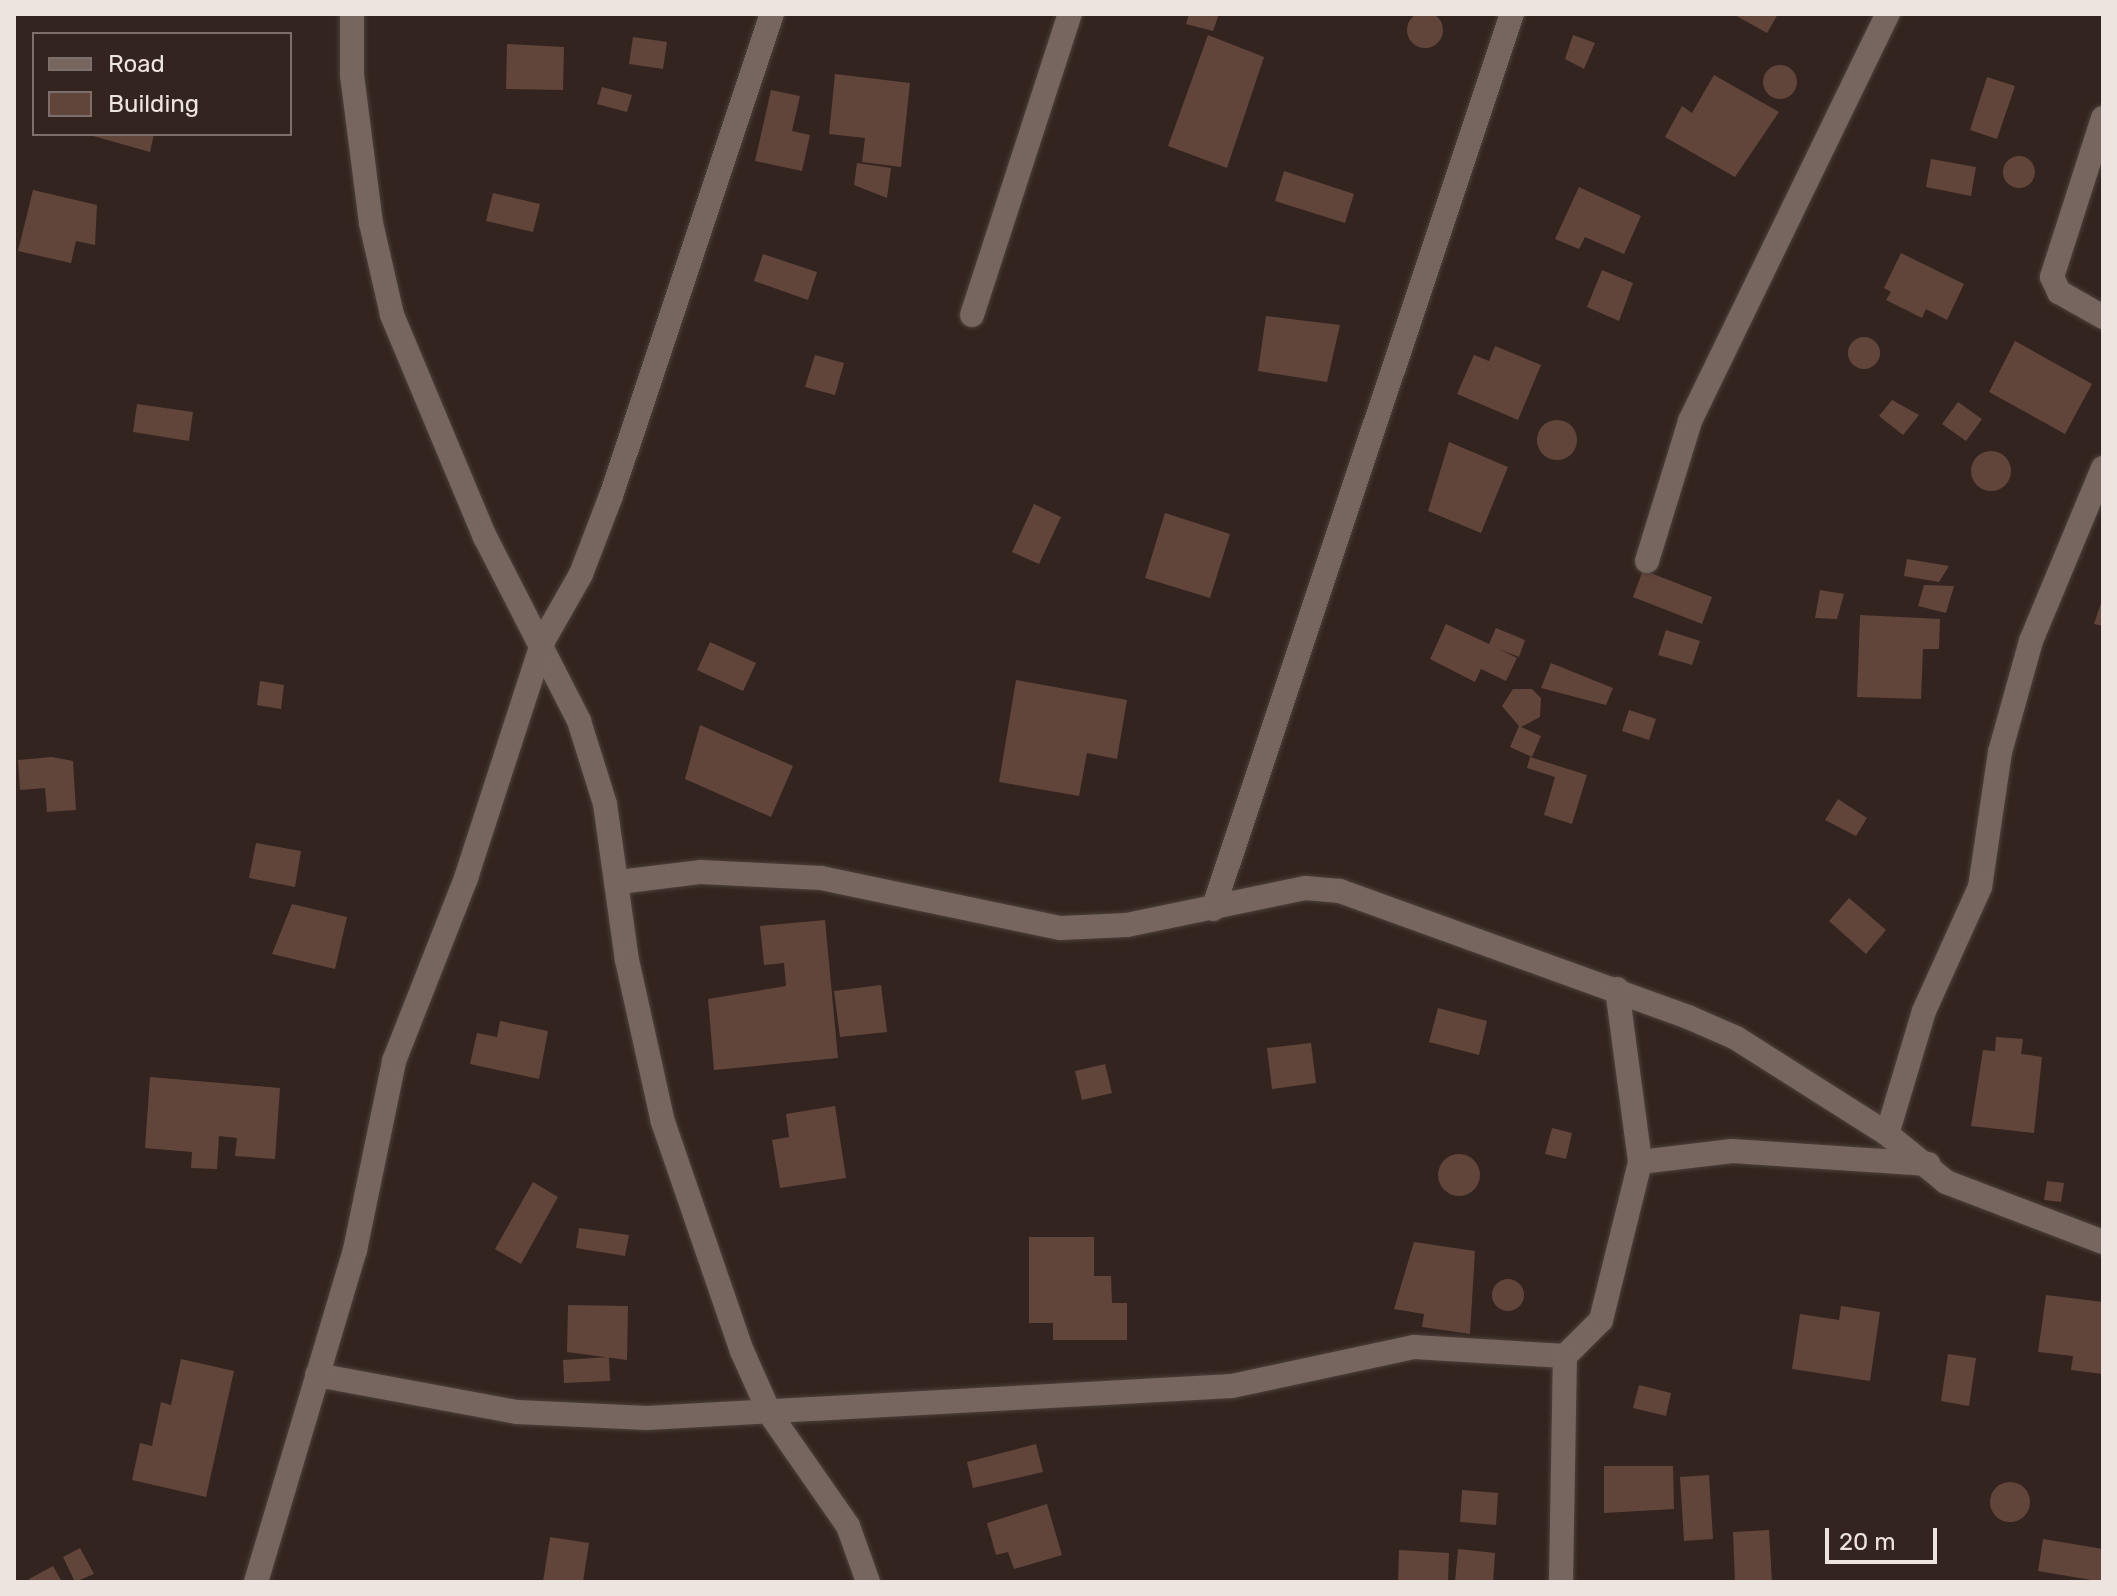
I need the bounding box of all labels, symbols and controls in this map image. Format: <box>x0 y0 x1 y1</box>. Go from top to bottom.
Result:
legend <box>32 32 292 136</box>
text: Road <box>108 50 165 78</box>
text: Building <box>108 90 199 118</box>
scale bar <box>1829 1512 1941 1562</box>
text: 20 m <box>1839 1528 1896 1556</box>

